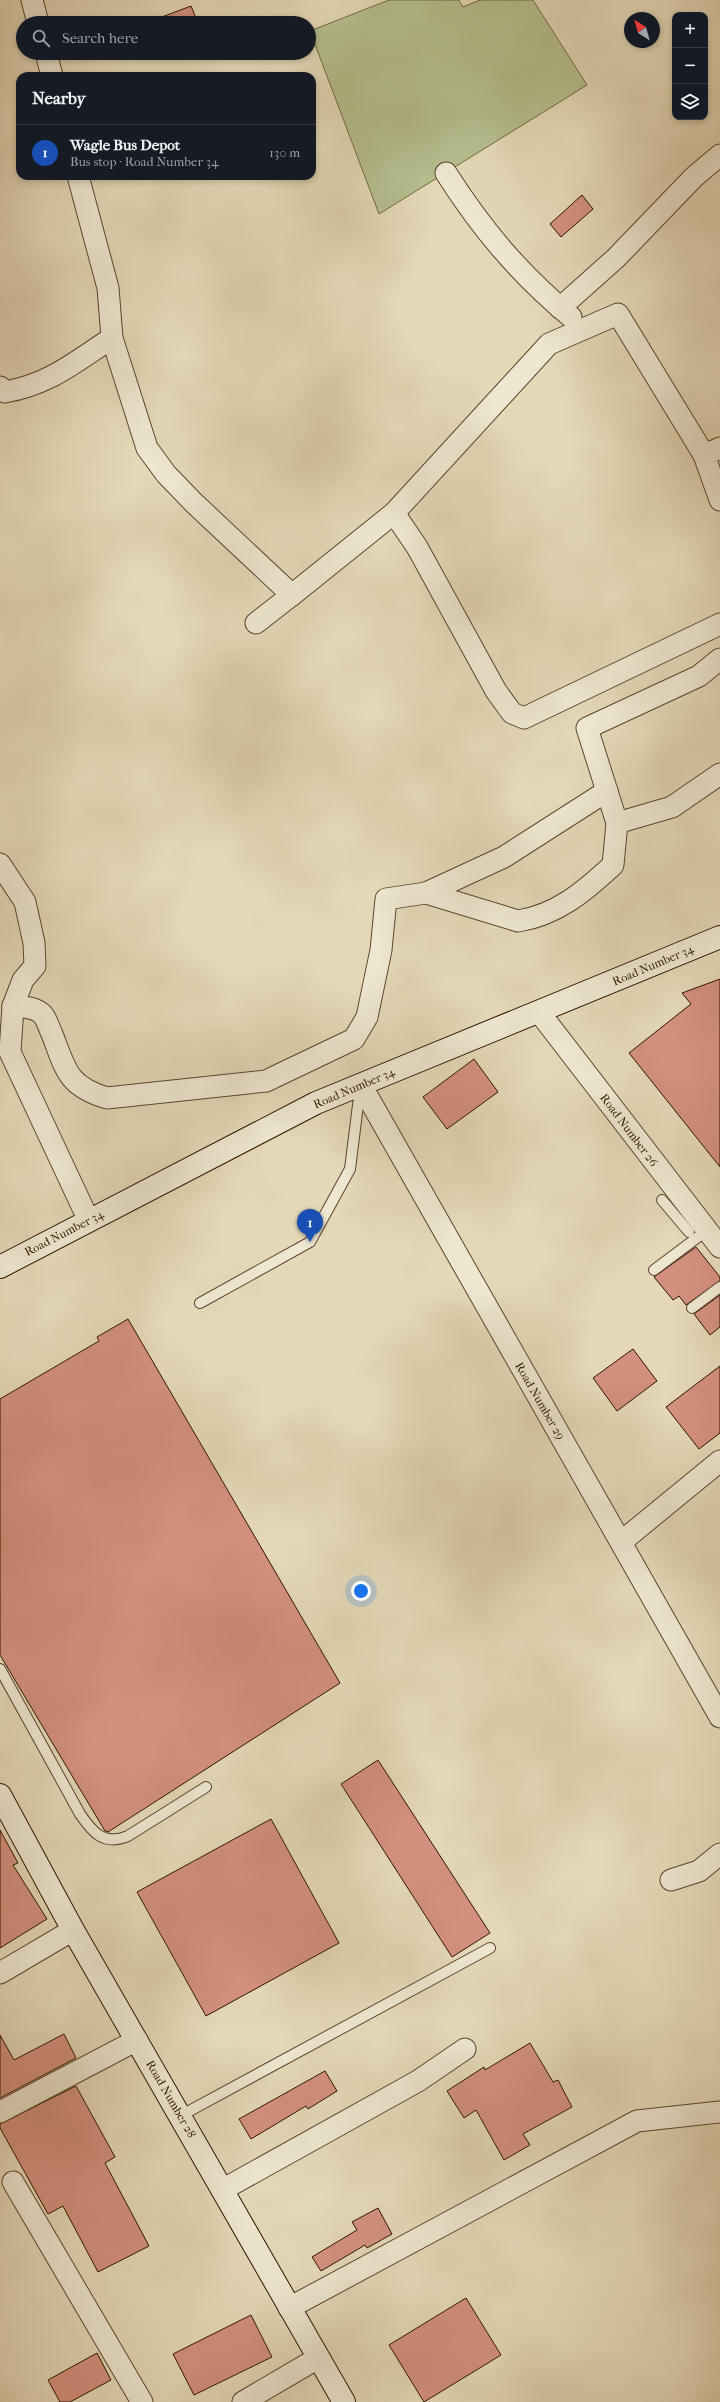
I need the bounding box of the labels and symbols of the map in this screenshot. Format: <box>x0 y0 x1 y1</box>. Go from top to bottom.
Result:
north arrow <box>624 12 660 48</box>
street label: Road Number 34 <box>610 941 697 988</box>
street label: Road Number 34 <box>311 1064 398 1111</box>
street label: Road Number 26 <box>597 1091 661 1170</box>
street label: Road Number 34 <box>22 1207 107 1259</box>
pin: 1 <box>297 1209 323 1242</box>
street label: Road Number 29 <box>512 1360 568 1442</box>
your location <box>351 1581 371 1601</box>
street label: Road Number 28 <box>143 2058 199 2140</box>

